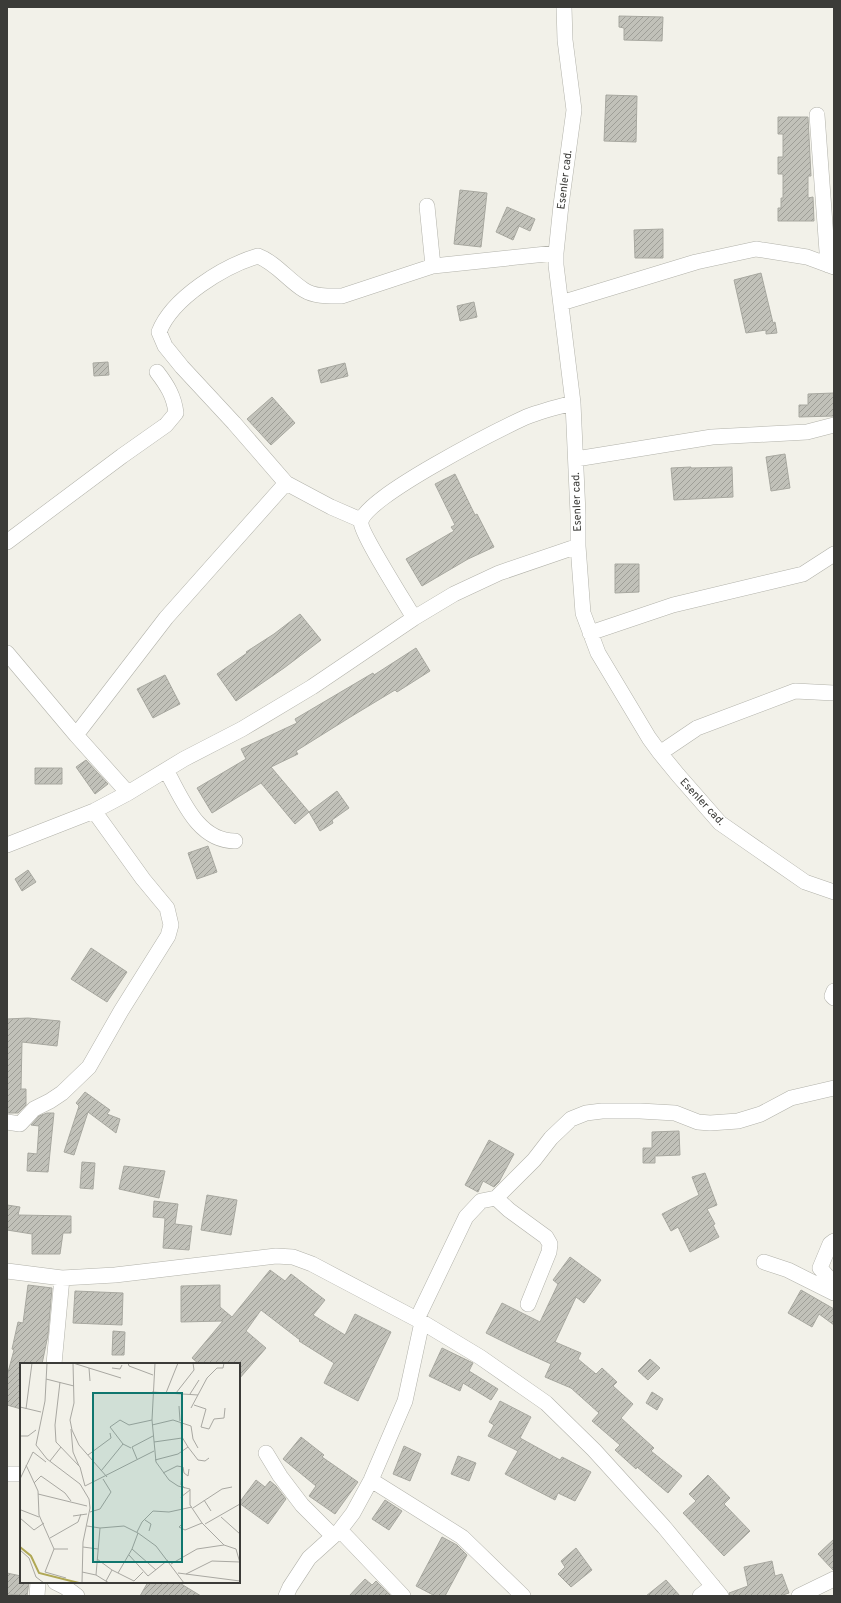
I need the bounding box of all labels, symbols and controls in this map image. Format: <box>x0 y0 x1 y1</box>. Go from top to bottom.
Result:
street label: Esenler cad. <box>554 150 576 210</box>
street label: Esenler cad. <box>569 472 585 532</box>
street label: Esenler cad. <box>677 775 727 829</box>
inset map <box>20 1363 240 1583</box>

